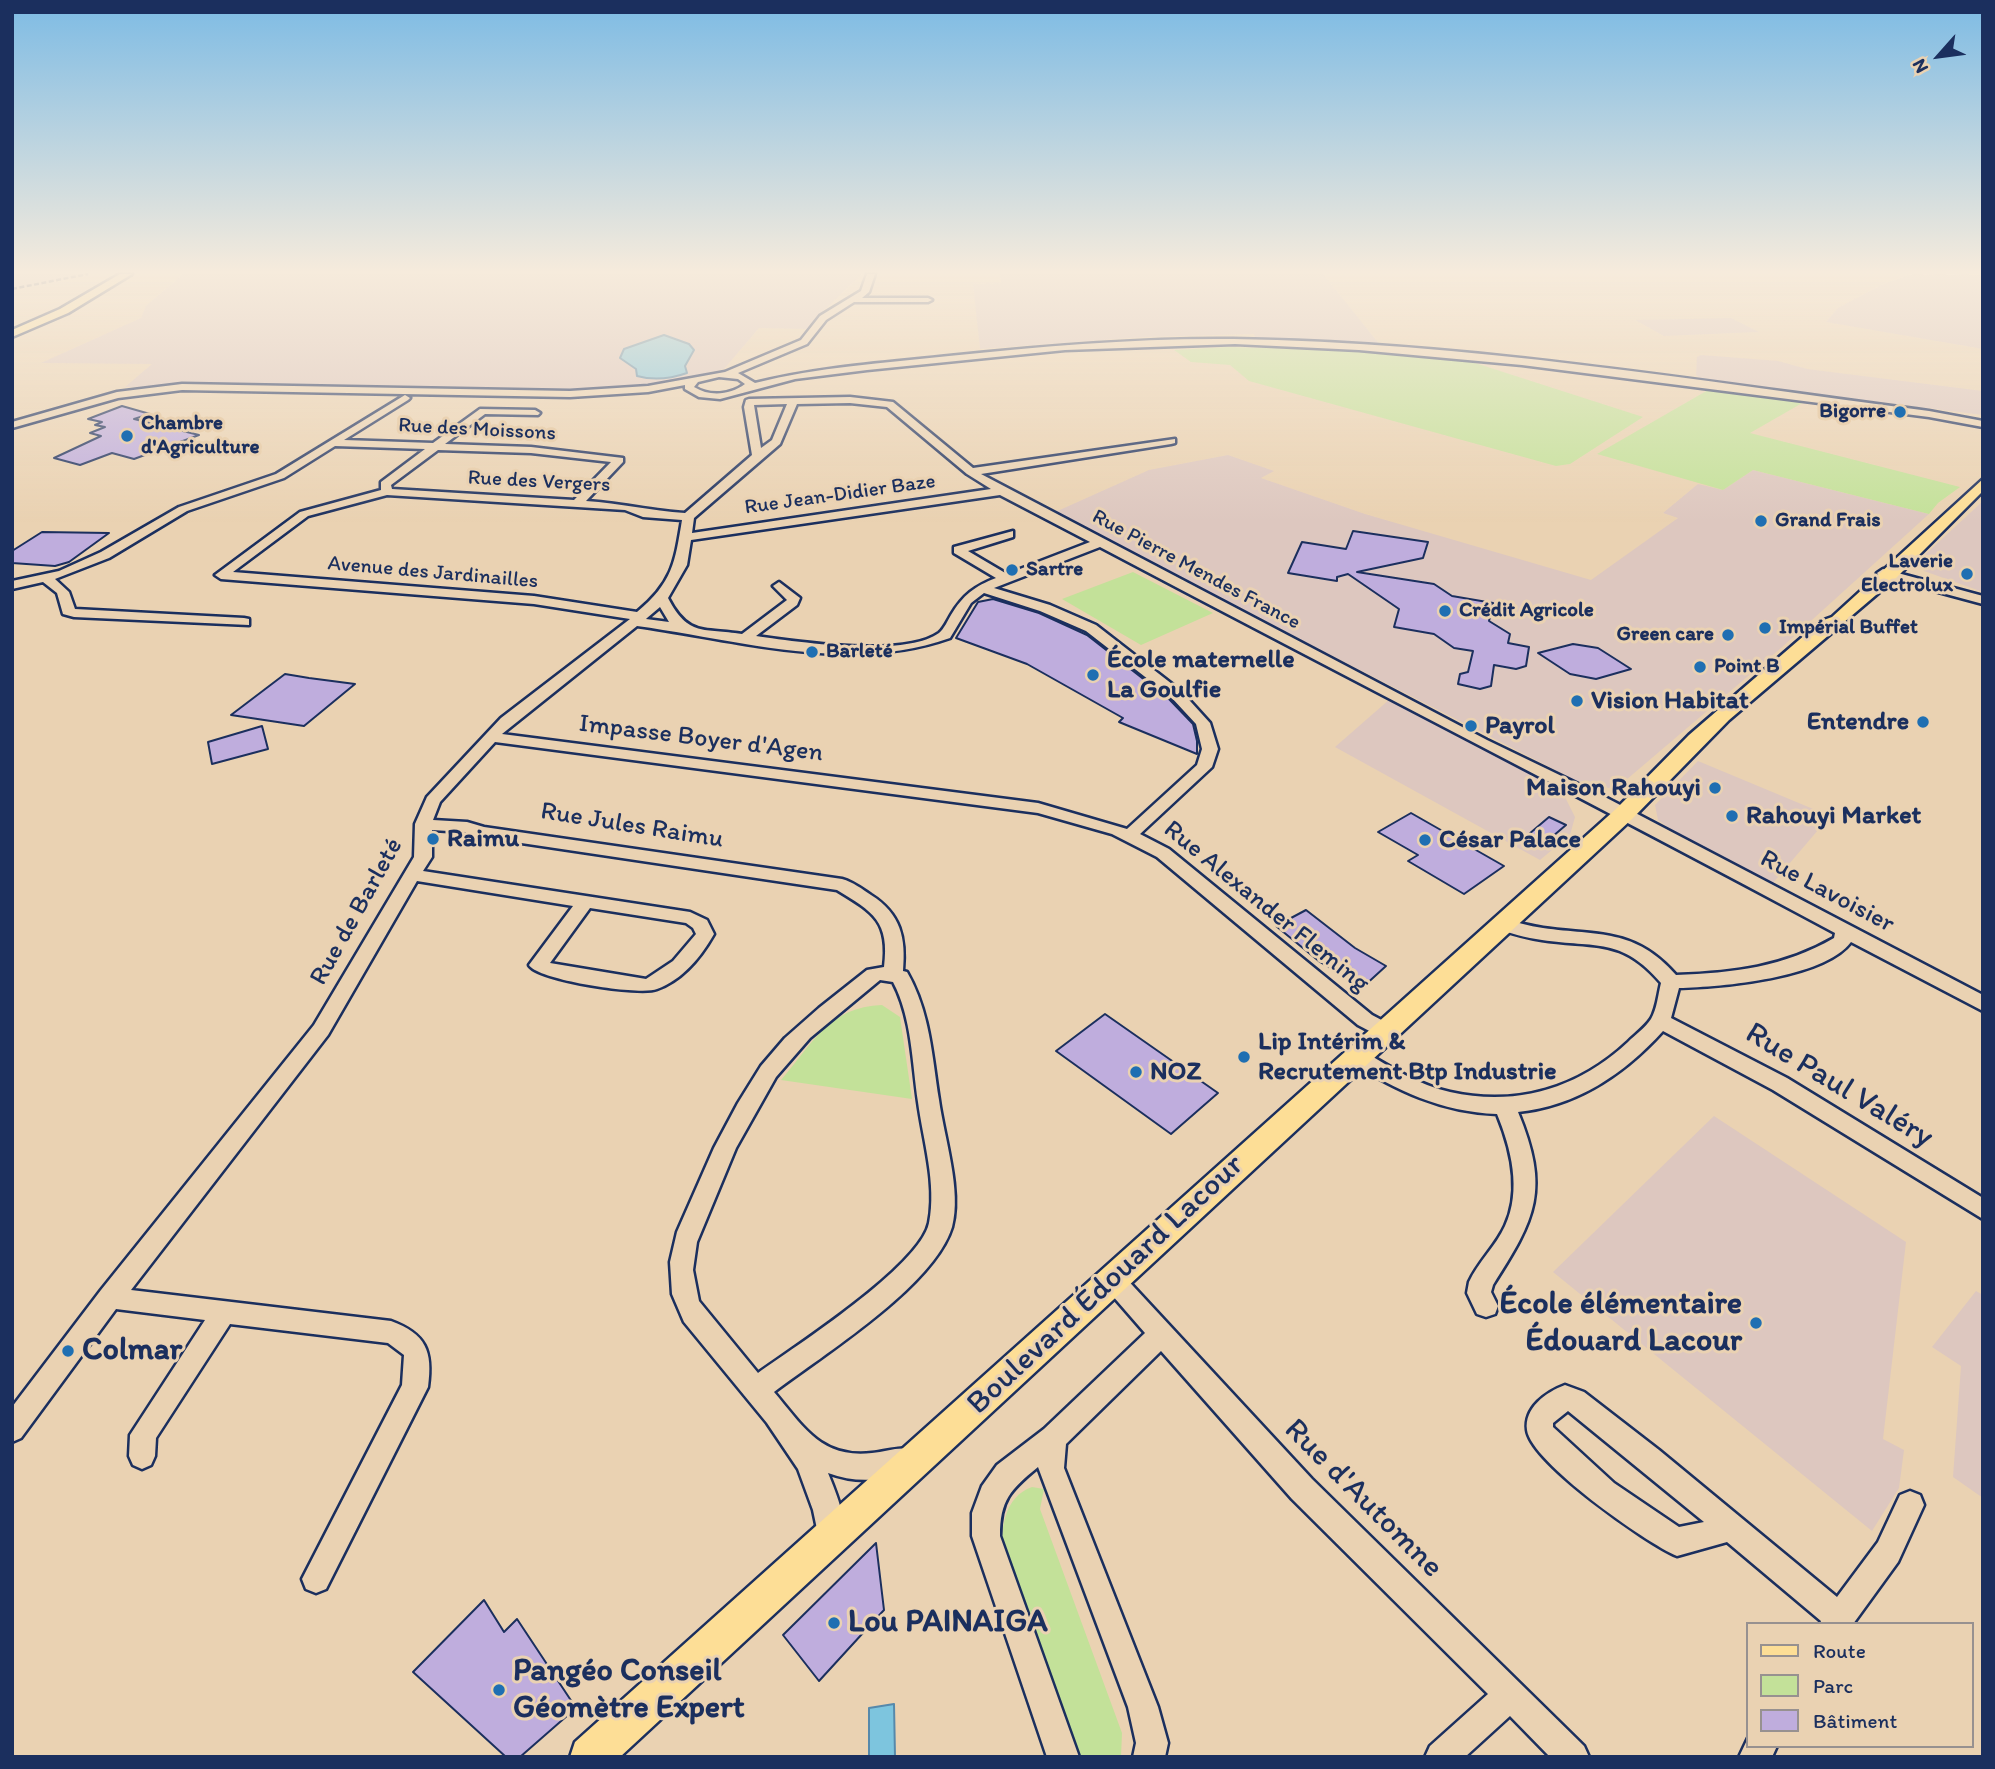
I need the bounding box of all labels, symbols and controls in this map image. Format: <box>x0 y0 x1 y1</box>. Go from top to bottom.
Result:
north arrow <box>1904 21 1974 91</box>
text: N <box>1907 55 1933 77</box>
place label: Bigorre <box>1819 399 1886 425</box>
marker: Bigorre <box>1892 404 1908 420</box>
place label: Chambre d'Agriculture <box>141 411 260 461</box>
street label: Rue des Moissons <box>398 413 556 447</box>
marker: Chambre d'Agriculture <box>119 428 135 444</box>
street label: Rue des Vergers <box>467 466 611 498</box>
street label: Rue Jean-Didier Baze <box>743 469 937 521</box>
street label: Rue Pierre Mendes France <box>1088 504 1304 636</box>
place label: Grand Frais <box>1775 508 1881 534</box>
marker: Grand Frais <box>1753 513 1769 529</box>
place label: Laverie Electrolux <box>1861 549 1953 599</box>
street label: Avenue des Jardinailles <box>327 551 539 595</box>
place label: Sartre <box>1026 557 1083 583</box>
marker: Sartre <box>1004 562 1020 578</box>
marker: Laverie Electrolux <box>1959 566 1975 582</box>
place label: Crédit Agricole <box>1459 598 1594 624</box>
marker: Crédit Agricole <box>1437 603 1453 619</box>
place label: Impérial Buffet <box>1779 615 1918 641</box>
marker: Impérial Buffet <box>1757 620 1773 636</box>
place label: Green care <box>1617 622 1714 648</box>
marker: Green care <box>1720 627 1736 643</box>
place label: Barleté <box>826 639 893 665</box>
marker: Barleté <box>804 644 820 660</box>
place label: École maternelle La Goulfie <box>1107 644 1295 706</box>
place label: Point B <box>1714 654 1779 680</box>
marker: Point B <box>1692 659 1708 675</box>
marker: École maternelle La Goulfie <box>1085 667 1101 683</box>
place label: Vision Habitat <box>1591 685 1749 717</box>
marker: Vision Habitat <box>1569 693 1585 709</box>
place label: Entendre <box>1807 706 1909 738</box>
street label: Impasse Boyer d'Agen <box>577 709 825 769</box>
place label: Payrol <box>1485 710 1555 742</box>
marker: Entendre <box>1915 714 1931 730</box>
marker: Payrol <box>1463 718 1479 734</box>
place label: Maison Rahouyi <box>1526 772 1701 804</box>
marker: Maison Rahouyi <box>1707 780 1723 796</box>
street label: Rue Jules Raimu <box>538 796 726 856</box>
place label: Rahouyi Market <box>1746 800 1921 832</box>
marker: Rahouyi Market <box>1724 808 1740 824</box>
street label: Rue Alexander Fleming <box>1157 814 1375 1000</box>
place label: Raimu <box>447 823 519 855</box>
place label: César Palace <box>1439 824 1581 856</box>
marker: Raimu <box>425 831 441 847</box>
marker: César Palace <box>1417 832 1433 848</box>
street label: Rue de Barleté <box>304 833 410 991</box>
street label: Rue Lavoisier <box>1755 844 1899 940</box>
street label: Rue Paul Valéry <box>1738 1015 1940 1157</box>
place label: Lip Intérim & Recrutement Btp Industrie <box>1258 1026 1557 1088</box>
marker: Lip Intérim & Recrutement Btp Industrie <box>1236 1049 1252 1065</box>
place label: NOZ <box>1150 1056 1201 1088</box>
marker: NOZ <box>1128 1064 1144 1080</box>
street label: Boulevard Édouard Lacour <box>960 1147 1252 1423</box>
place label: École élémentaire Édouard Lacour <box>1500 1286 1742 1361</box>
marker: École élémentaire Édouard Lacour <box>1748 1315 1764 1331</box>
place label: Colmar <box>82 1332 182 1370</box>
marker: Colmar <box>60 1343 76 1359</box>
street label: Rue d'Automne <box>1275 1411 1451 1587</box>
place label: Lou PAINAIGA <box>848 1604 1048 1642</box>
marker: Lou PAINAIGA <box>826 1615 842 1631</box>
legend <box>1746 1622 1974 1748</box>
text: Route <box>1813 1638 1866 1663</box>
place label: Pangéo Conseil Géomètre Expert <box>513 1653 745 1728</box>
text: Parc <box>1813 1673 1853 1698</box>
marker: Pangéo Conseil Géomètre Expert <box>491 1682 507 1698</box>
text: Bâtiment <box>1813 1708 1897 1733</box>

